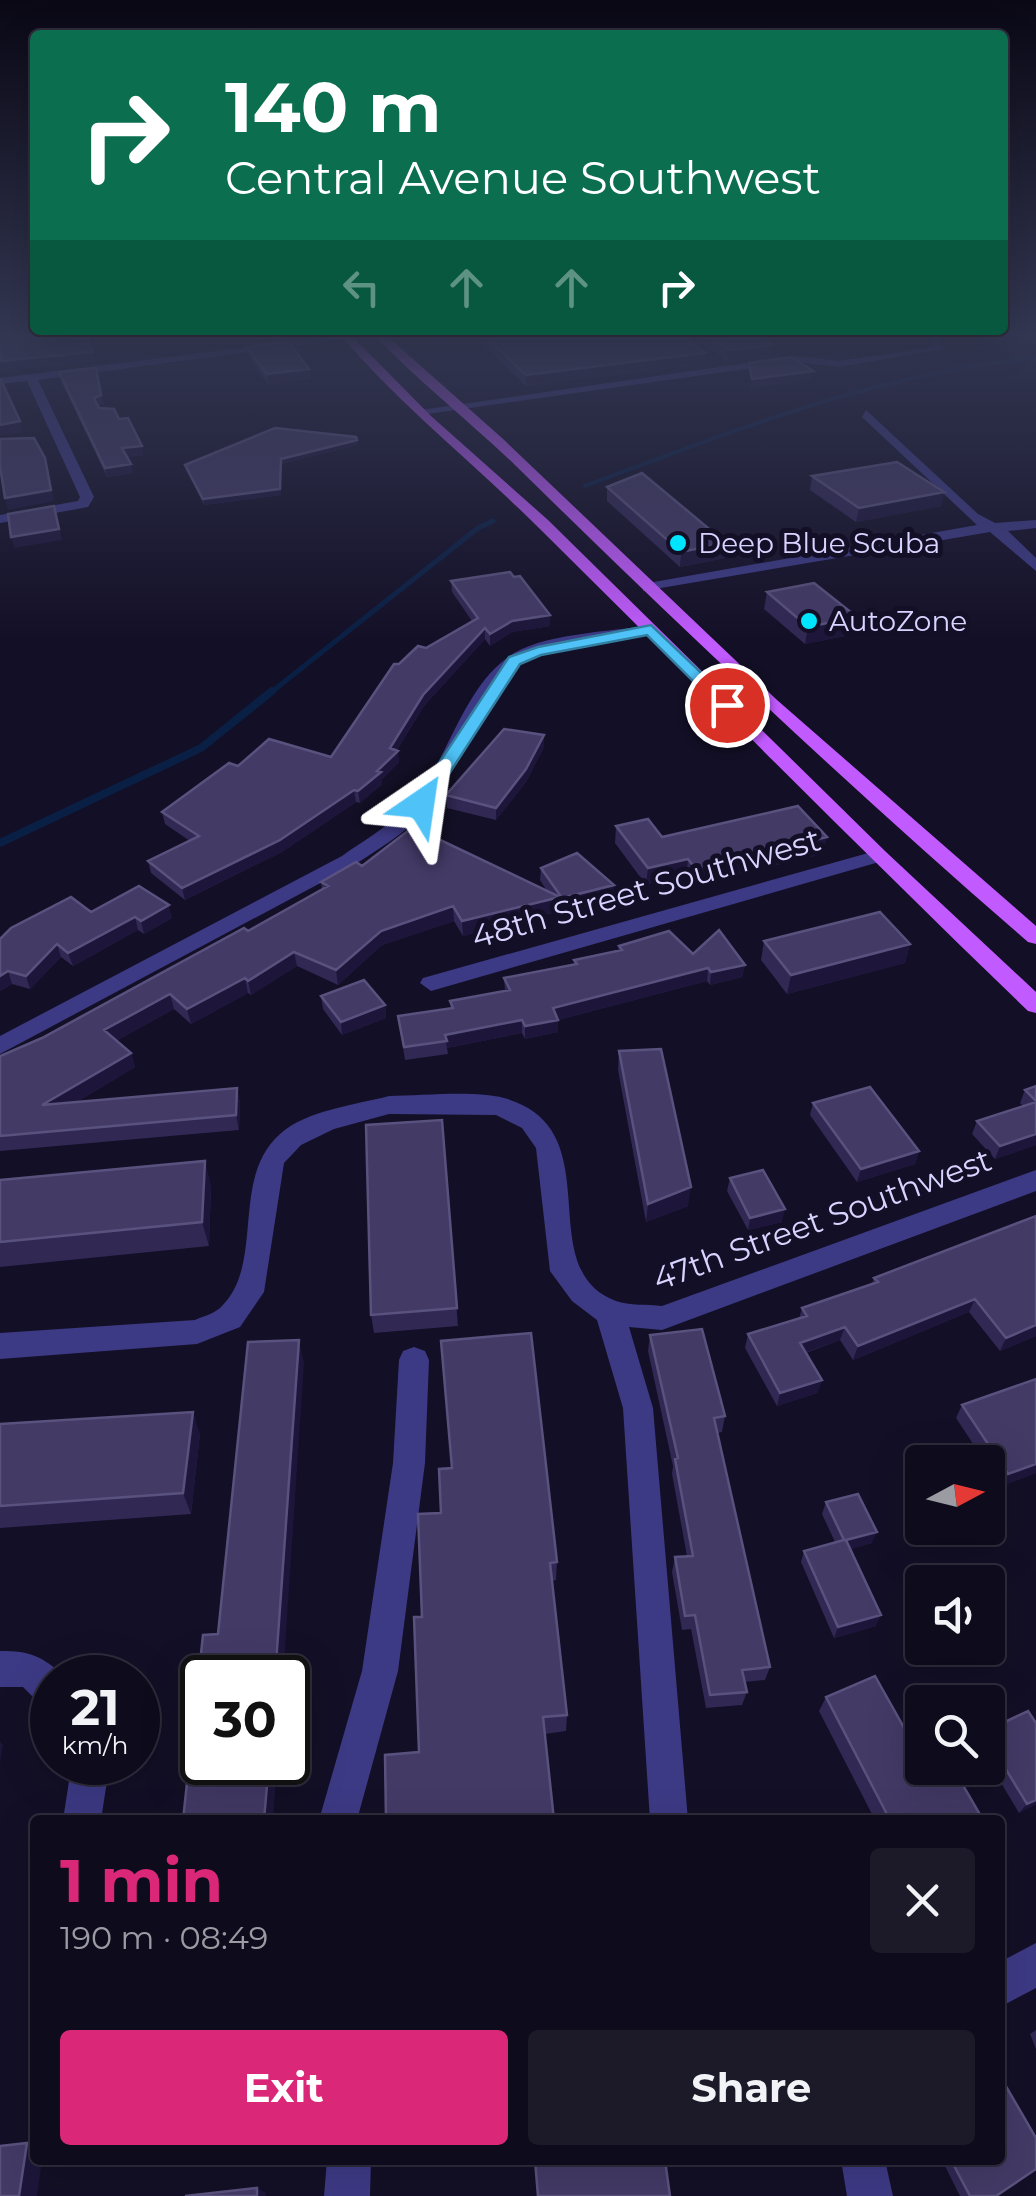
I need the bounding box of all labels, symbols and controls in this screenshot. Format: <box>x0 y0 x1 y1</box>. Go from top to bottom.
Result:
text: 140 m <box>225 64 441 150</box>
icon: right <box>60 70 190 200</box>
text: Central Avenue Southwest <box>225 150 821 205</box>
icon: left <box>334 260 389 315</box>
icon: ahead <box>439 260 494 315</box>
icon: ahead <box>544 260 599 315</box>
icon: right <box>649 260 704 315</box>
place label: Deep Blue Scuba <box>698 526 940 560</box>
marker: Deep Blue Scuba <box>667 532 689 554</box>
place label: AutoZone <box>829 604 967 638</box>
marker: AutoZone <box>798 610 820 632</box>
pin <box>685 663 770 748</box>
icon: arrive <box>700 678 755 733</box>
position arrow <box>369 752 473 856</box>
street label: 48th Street Southwest <box>467 819 825 957</box>
street label: 47th Street Southwest <box>648 1140 997 1298</box>
north arrow <box>905 1445 1005 1545</box>
map controls <box>905 1445 1005 1785</box>
button: sound <box>905 1565 1005 1665</box>
speed limit sign: 30 <box>180 1655 310 1785</box>
text: 21 <box>70 1677 120 1738</box>
button: search <box>905 1685 1005 1785</box>
text: km/h <box>62 1730 128 1760</box>
text: 1 min <box>60 1844 223 1917</box>
button: close <box>870 1848 975 1953</box>
text: 190 m · 08:49 <box>60 1918 268 1957</box>
button: Exit <box>60 2030 508 2145</box>
button: Share <box>528 2030 975 2145</box>

